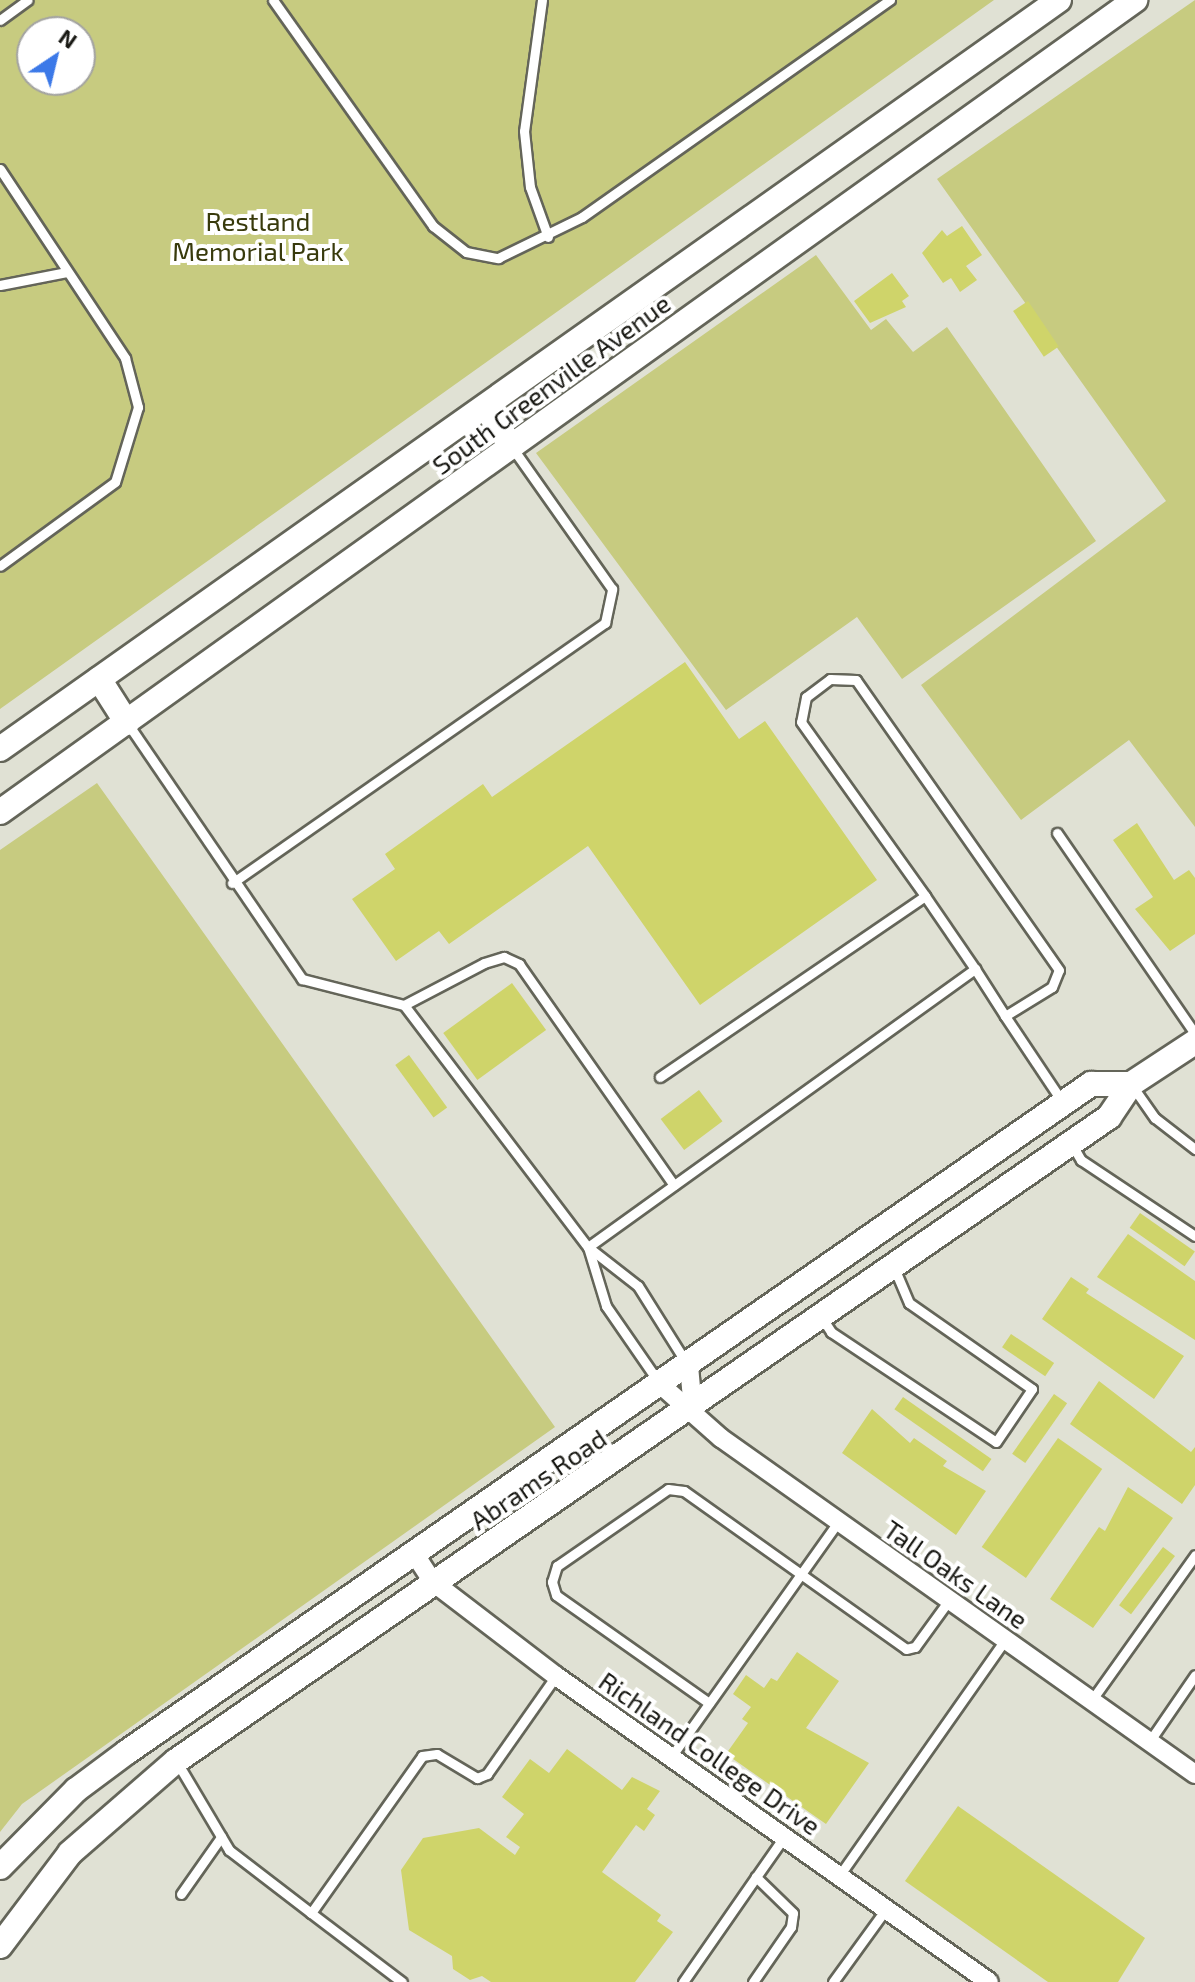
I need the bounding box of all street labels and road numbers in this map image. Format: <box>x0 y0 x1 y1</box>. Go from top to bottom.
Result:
street label: South Greenville Avenue <box>426 287 676 481</box>
street label: Abrams Road <box>464 1422 612 1536</box>
street label: Tall Oaks Lane <box>878 1513 1034 1635</box>
street label: Richland College Drive <box>593 1665 827 1841</box>

